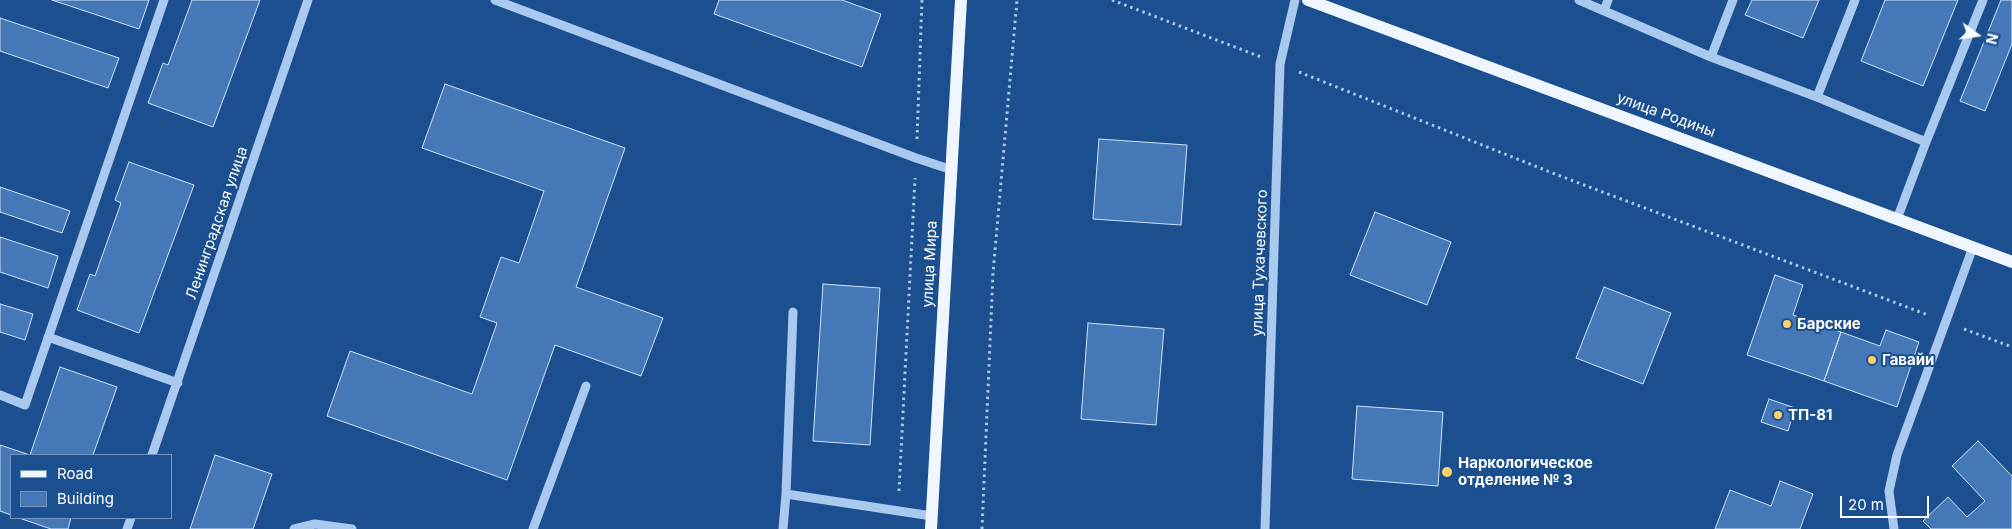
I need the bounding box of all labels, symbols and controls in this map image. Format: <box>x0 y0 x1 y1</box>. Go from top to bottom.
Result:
north arrow <box>1952 10 2002 60</box>
text: N <box>1983 32 2002 46</box>
street label: улица Родины <box>1614 89 1718 141</box>
street label: Ленинградская улица <box>182 144 252 302</box>
street label: улица Тухачевского <box>1248 189 1272 337</box>
street label: улица Мира <box>919 220 941 308</box>
place label: Барские <box>1797 315 1861 333</box>
marker: Барские <box>1781 318 1793 330</box>
place label: Гавайи <box>1882 351 1934 369</box>
marker: Гавайи <box>1866 354 1878 366</box>
place label: ТП-81 <box>1788 406 1832 424</box>
marker: ТП-81 <box>1772 409 1784 421</box>
legend <box>10 454 172 519</box>
place label: Наркологическое отделение № 3 <box>1458 454 1593 489</box>
text: Road <box>57 464 93 483</box>
marker: Наркологическое отделение № 3 <box>1440 465 1454 479</box>
scale bar <box>1842 486 1931 518</box>
text: Building <box>57 489 114 508</box>
text: 20 m <box>1848 495 1884 514</box>

